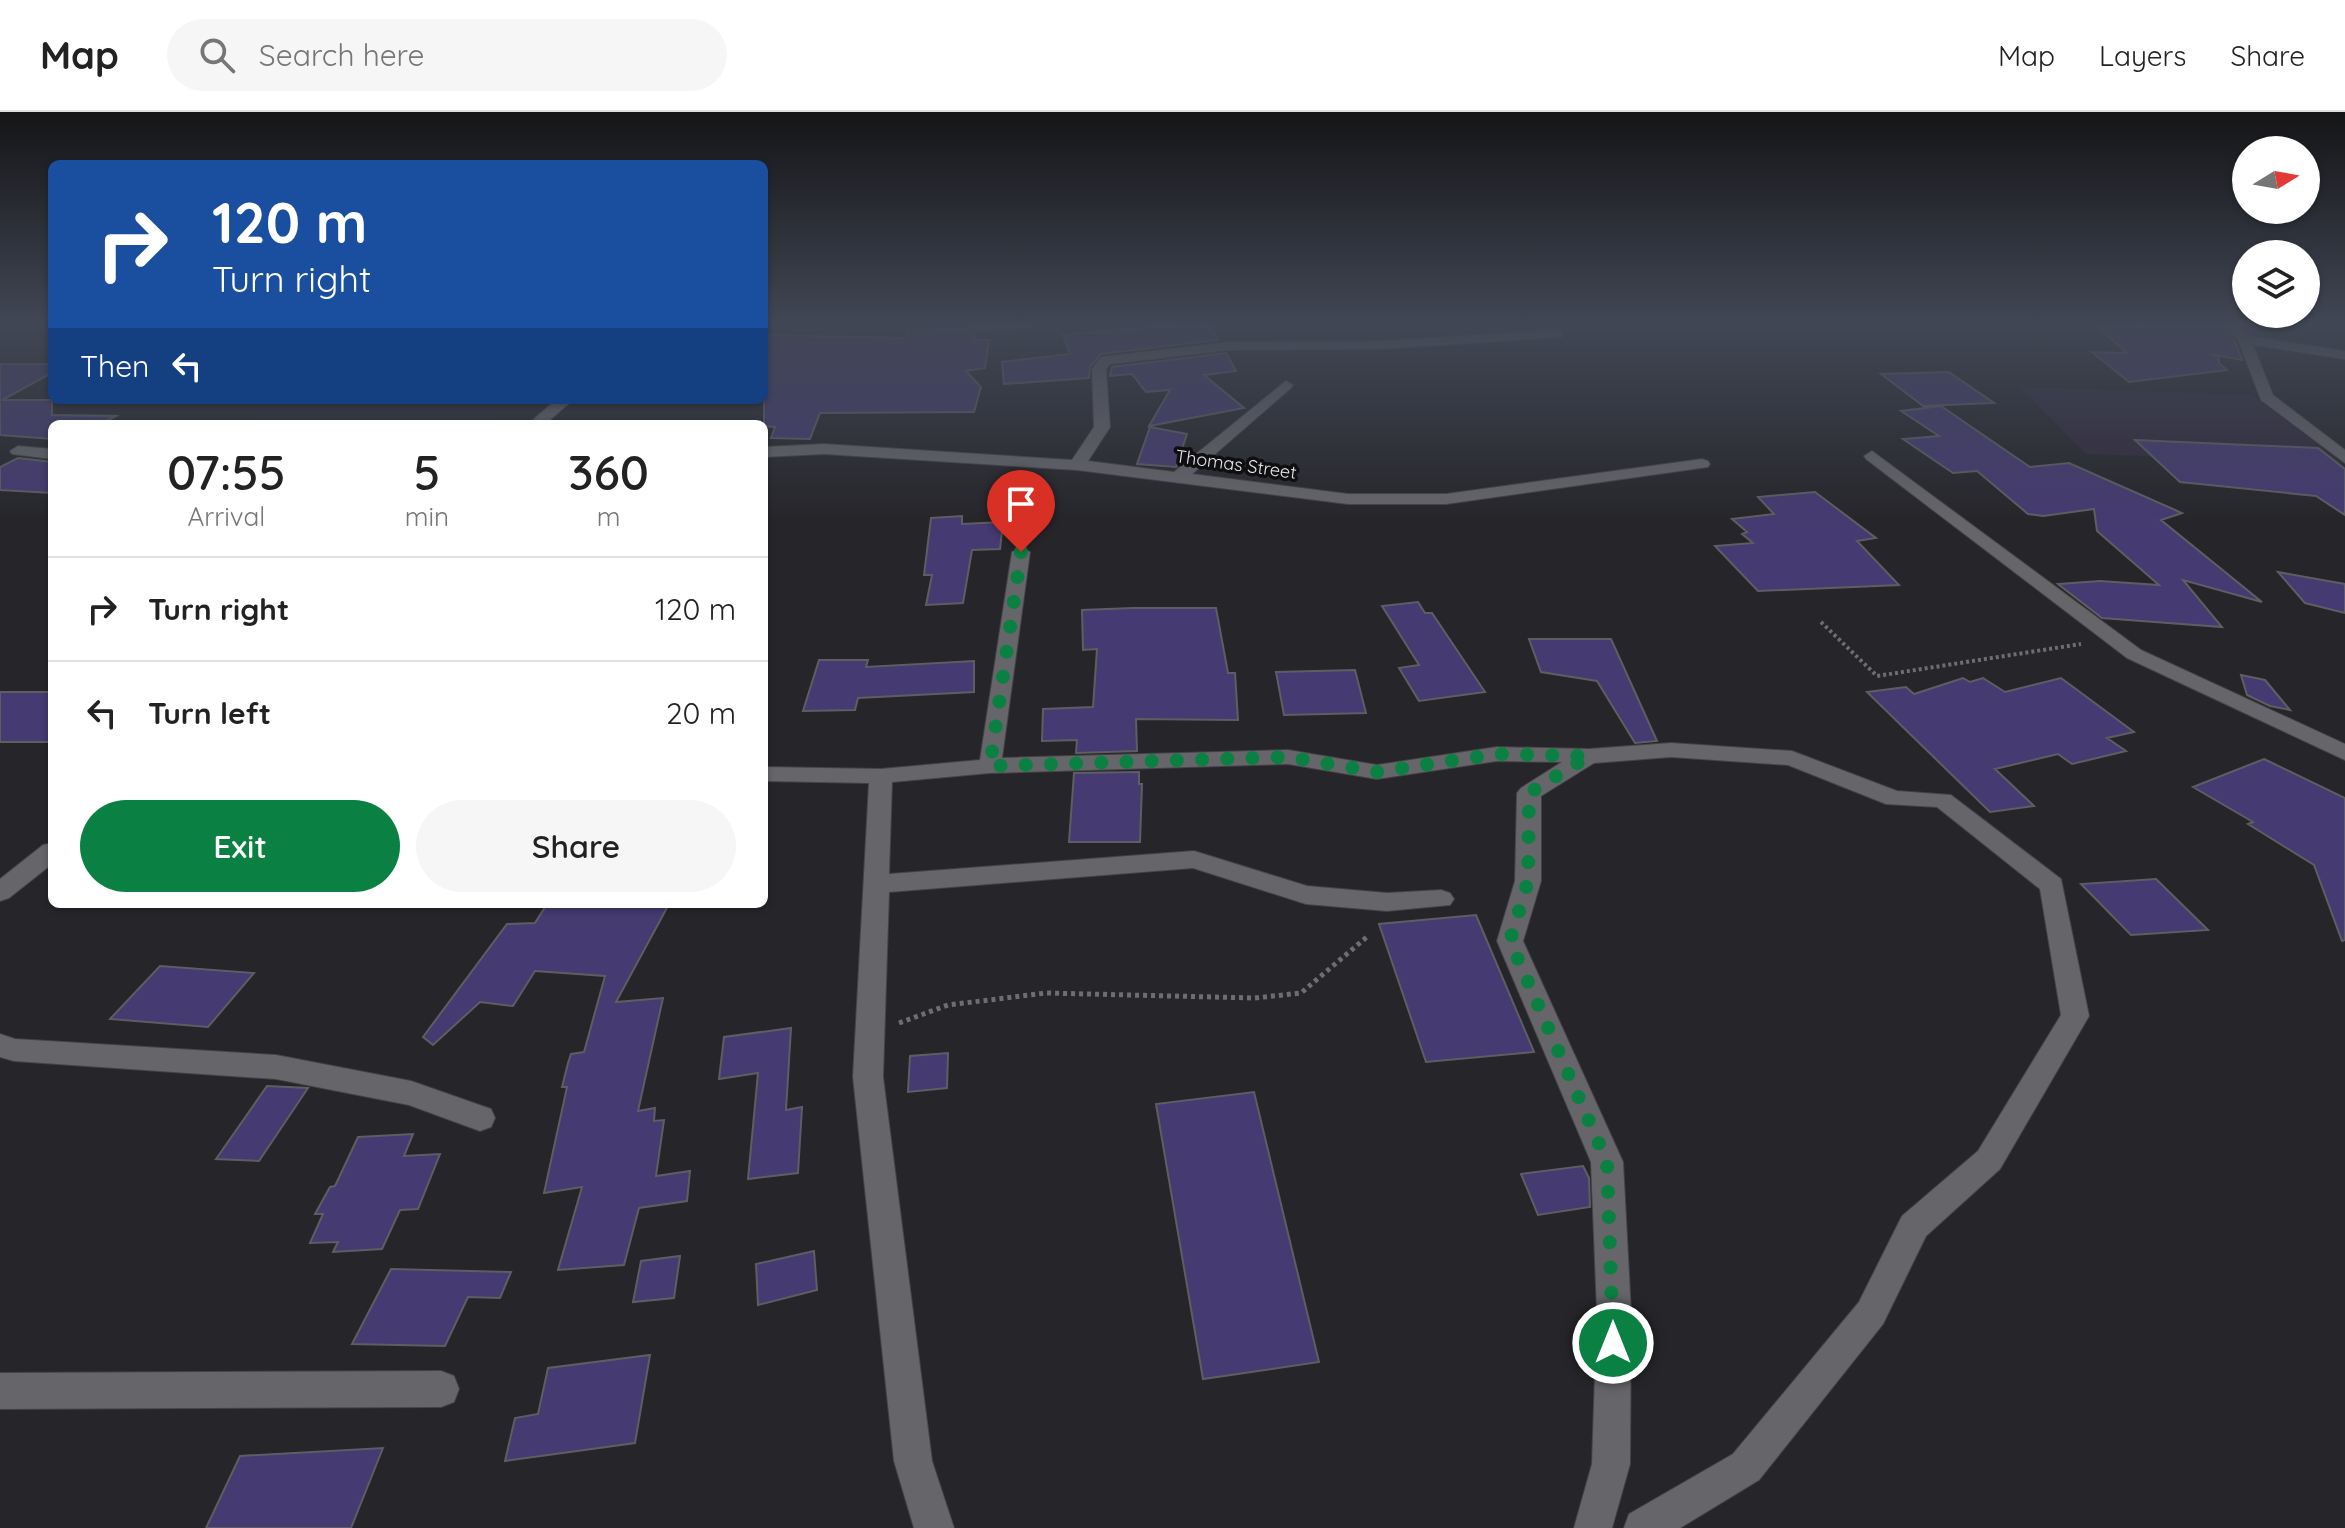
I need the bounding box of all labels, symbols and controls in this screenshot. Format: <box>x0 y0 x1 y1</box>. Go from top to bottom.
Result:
search box <box>167 19 727 91</box>
text: Map <box>40 31 119 79</box>
icon: search <box>195 33 239 77</box>
text: Search here <box>259 36 424 74</box>
text: Map <box>1998 38 2055 73</box>
text: Layers <box>2099 38 2186 73</box>
text: Share <box>2230 38 2305 73</box>
north arrow <box>2232 136 2320 224</box>
map controls <box>2232 136 2320 328</box>
text: 120 m <box>212 187 367 257</box>
icon: right <box>80 192 184 296</box>
button: layers <box>2232 240 2320 328</box>
text: Turn right <box>212 256 371 301</box>
icon: left <box>165 344 209 388</box>
text: Then <box>80 347 149 385</box>
text: 07:55 <box>167 442 286 502</box>
text: 5 <box>413 442 440 502</box>
text: 360 <box>568 442 649 502</box>
street label: Thomas Street <box>1174 444 1298 484</box>
pin <box>987 470 1055 552</box>
icon: arrive <box>999 482 1043 526</box>
text: Arrival <box>187 500 265 533</box>
text: min <box>405 500 449 533</box>
text: m <box>597 500 620 533</box>
icon: right <box>80 587 124 631</box>
text: Turn right <box>148 590 289 628</box>
text: 120 m <box>655 590 736 628</box>
icon: left <box>80 691 124 735</box>
text: Turn left <box>148 694 271 732</box>
text: 20 m <box>666 694 736 732</box>
button: Exit <box>80 800 400 892</box>
button: Share <box>416 800 736 892</box>
position arrow <box>1571 1301 1655 1385</box>

